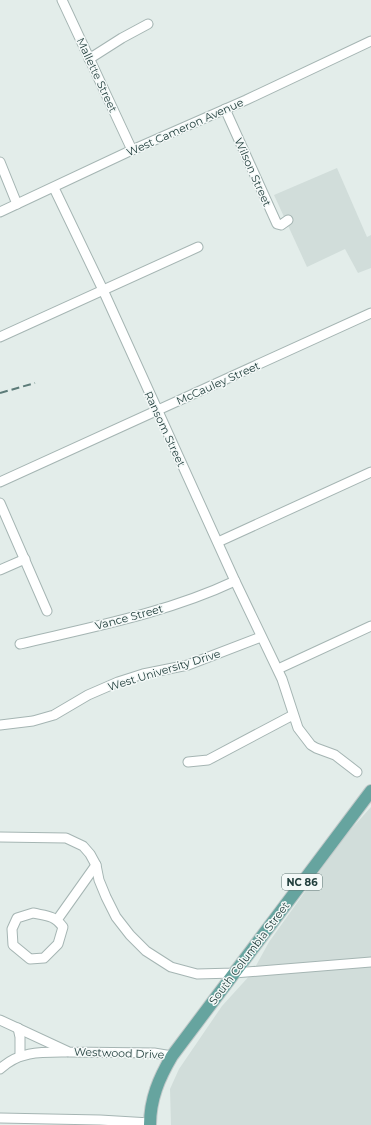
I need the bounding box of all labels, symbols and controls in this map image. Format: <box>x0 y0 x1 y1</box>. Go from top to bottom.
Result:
street label: Mallette Street <box>74 35 121 115</box>
street label: West Cameron Avenue <box>124 95 246 159</box>
street label: Wilson Street <box>232 135 275 209</box>
street label: McCauley Street <box>174 358 262 408</box>
street label: Ransom Street <box>141 389 189 470</box>
street label: Vance Street <box>93 601 165 633</box>
street label: West University Drive <box>106 646 222 694</box>
road number: NC 86 <box>282 874 322 890</box>
street label: South Columbia Street <box>206 898 293 1007</box>
street label: Westwood Drive <box>74 1044 165 1062</box>

